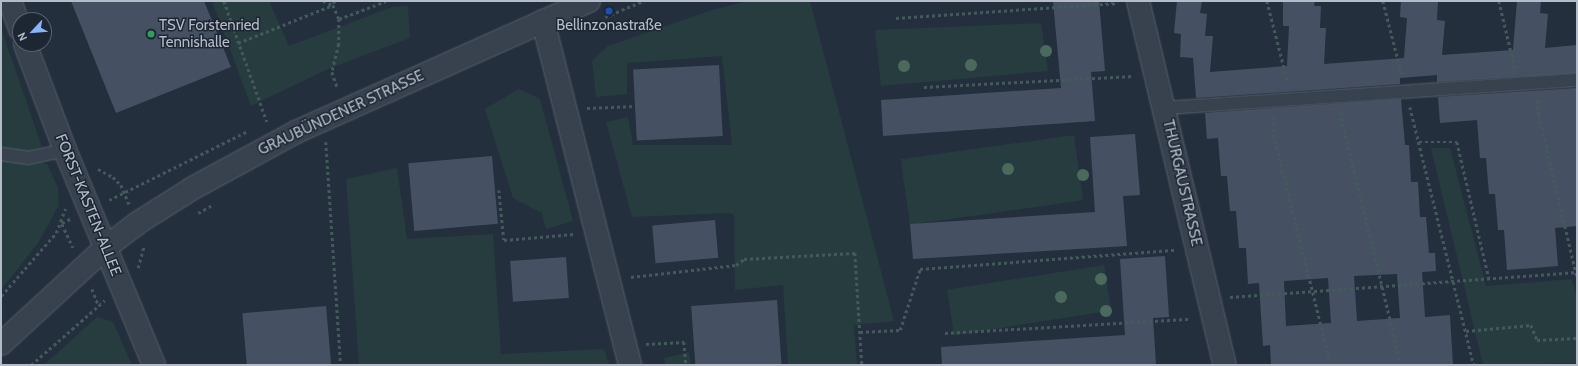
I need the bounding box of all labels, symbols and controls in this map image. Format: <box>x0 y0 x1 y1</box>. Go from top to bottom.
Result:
marker: Bellinzonastraße <box>604 6 614 16</box>
north arrow <box>12 12 52 52</box>
place label: TSV Forstenried Tennishalle <box>159 16 260 51</box>
place label: Bellinzonastraße <box>556 17 662 35</box>
marker: TSV Forstenried Tennishalle <box>146 29 156 39</box>
text: N <box>14 30 30 43</box>
street label: GRAUBÜNDENER STRASSE <box>255 67 427 159</box>
street label: THURGAUSTRASSE <box>1159 118 1205 248</box>
street label: FORST-KASTEN-ALLEE <box>51 131 125 279</box>

